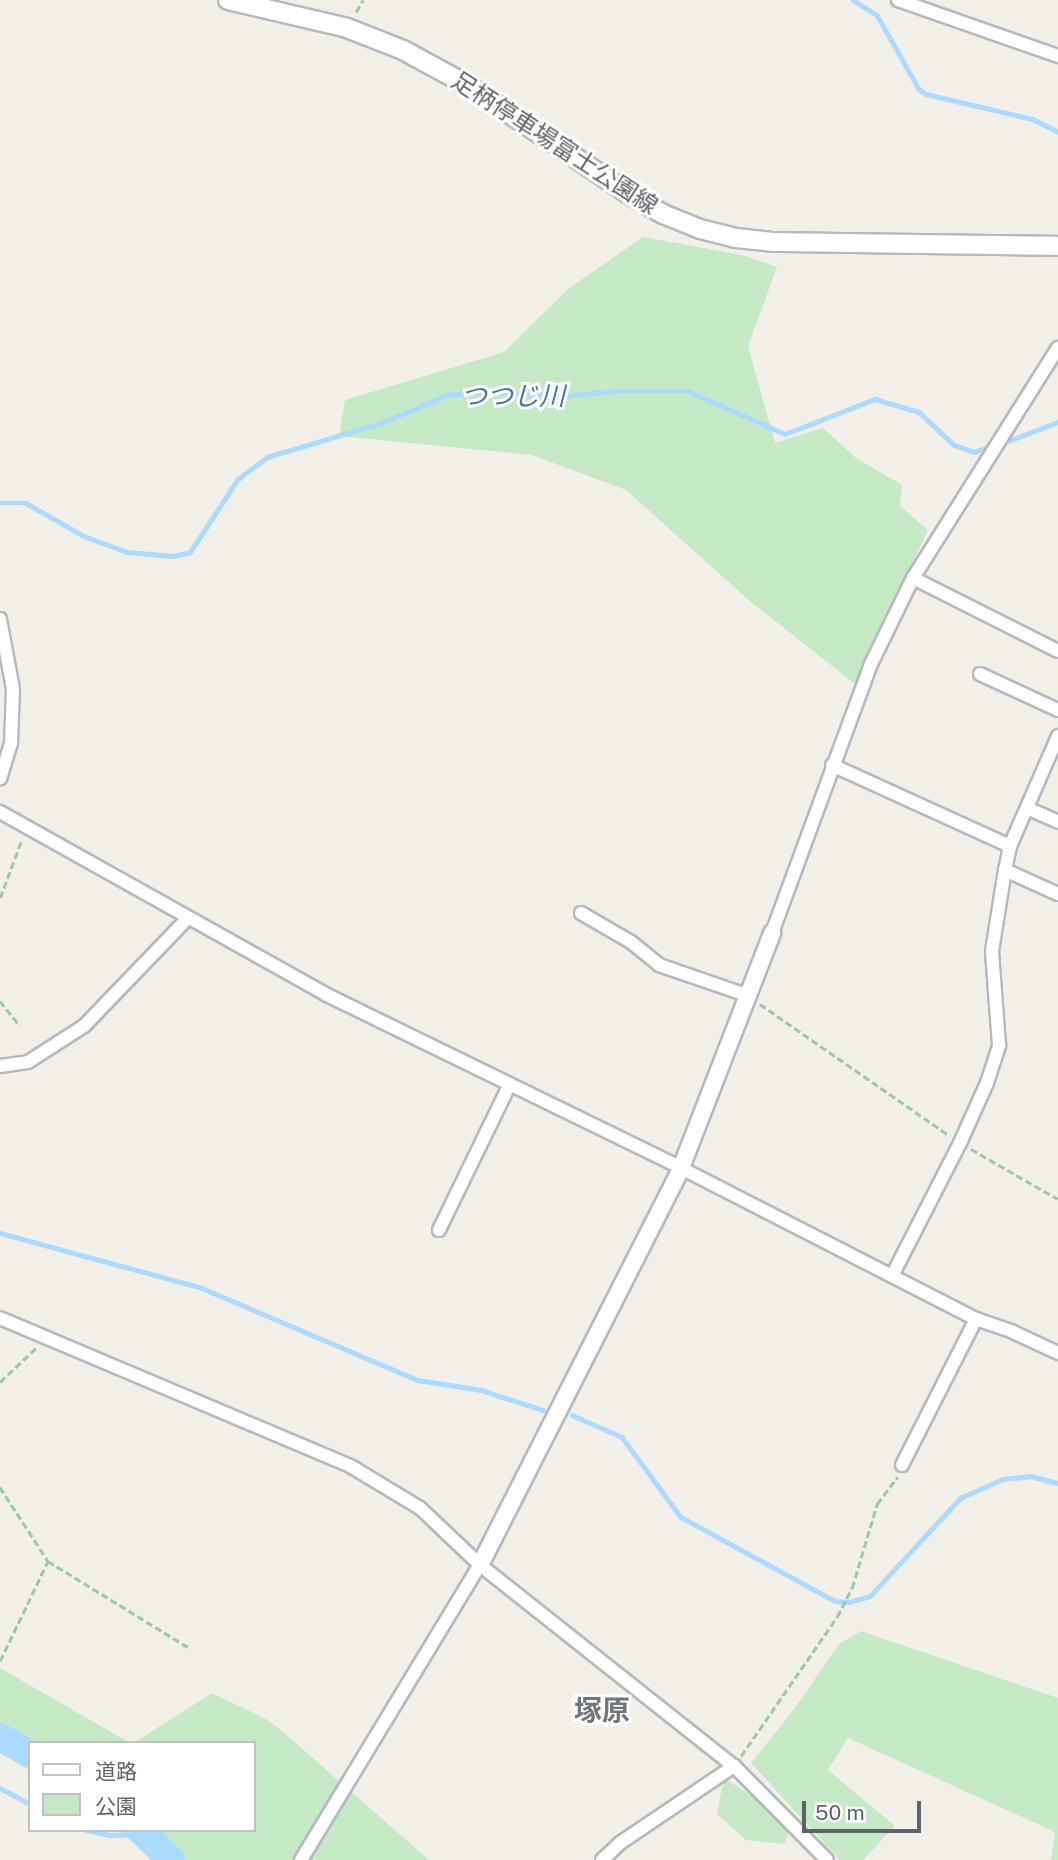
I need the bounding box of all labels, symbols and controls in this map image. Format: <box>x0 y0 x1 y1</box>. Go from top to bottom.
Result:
street label: 足柄停車場富士公園線 <box>447 66 663 220</box>
water label: つつじ川 <box>461 380 565 412</box>
district label: 塚原 <box>574 1693 630 1727</box>
legend <box>28 1741 256 1832</box>
text: 道路 <box>95 1759 137 1784</box>
scale bar <box>806 1786 925 1830</box>
text: 公園 <box>95 1794 137 1819</box>
text: 50 m <box>815 1800 865 1825</box>

